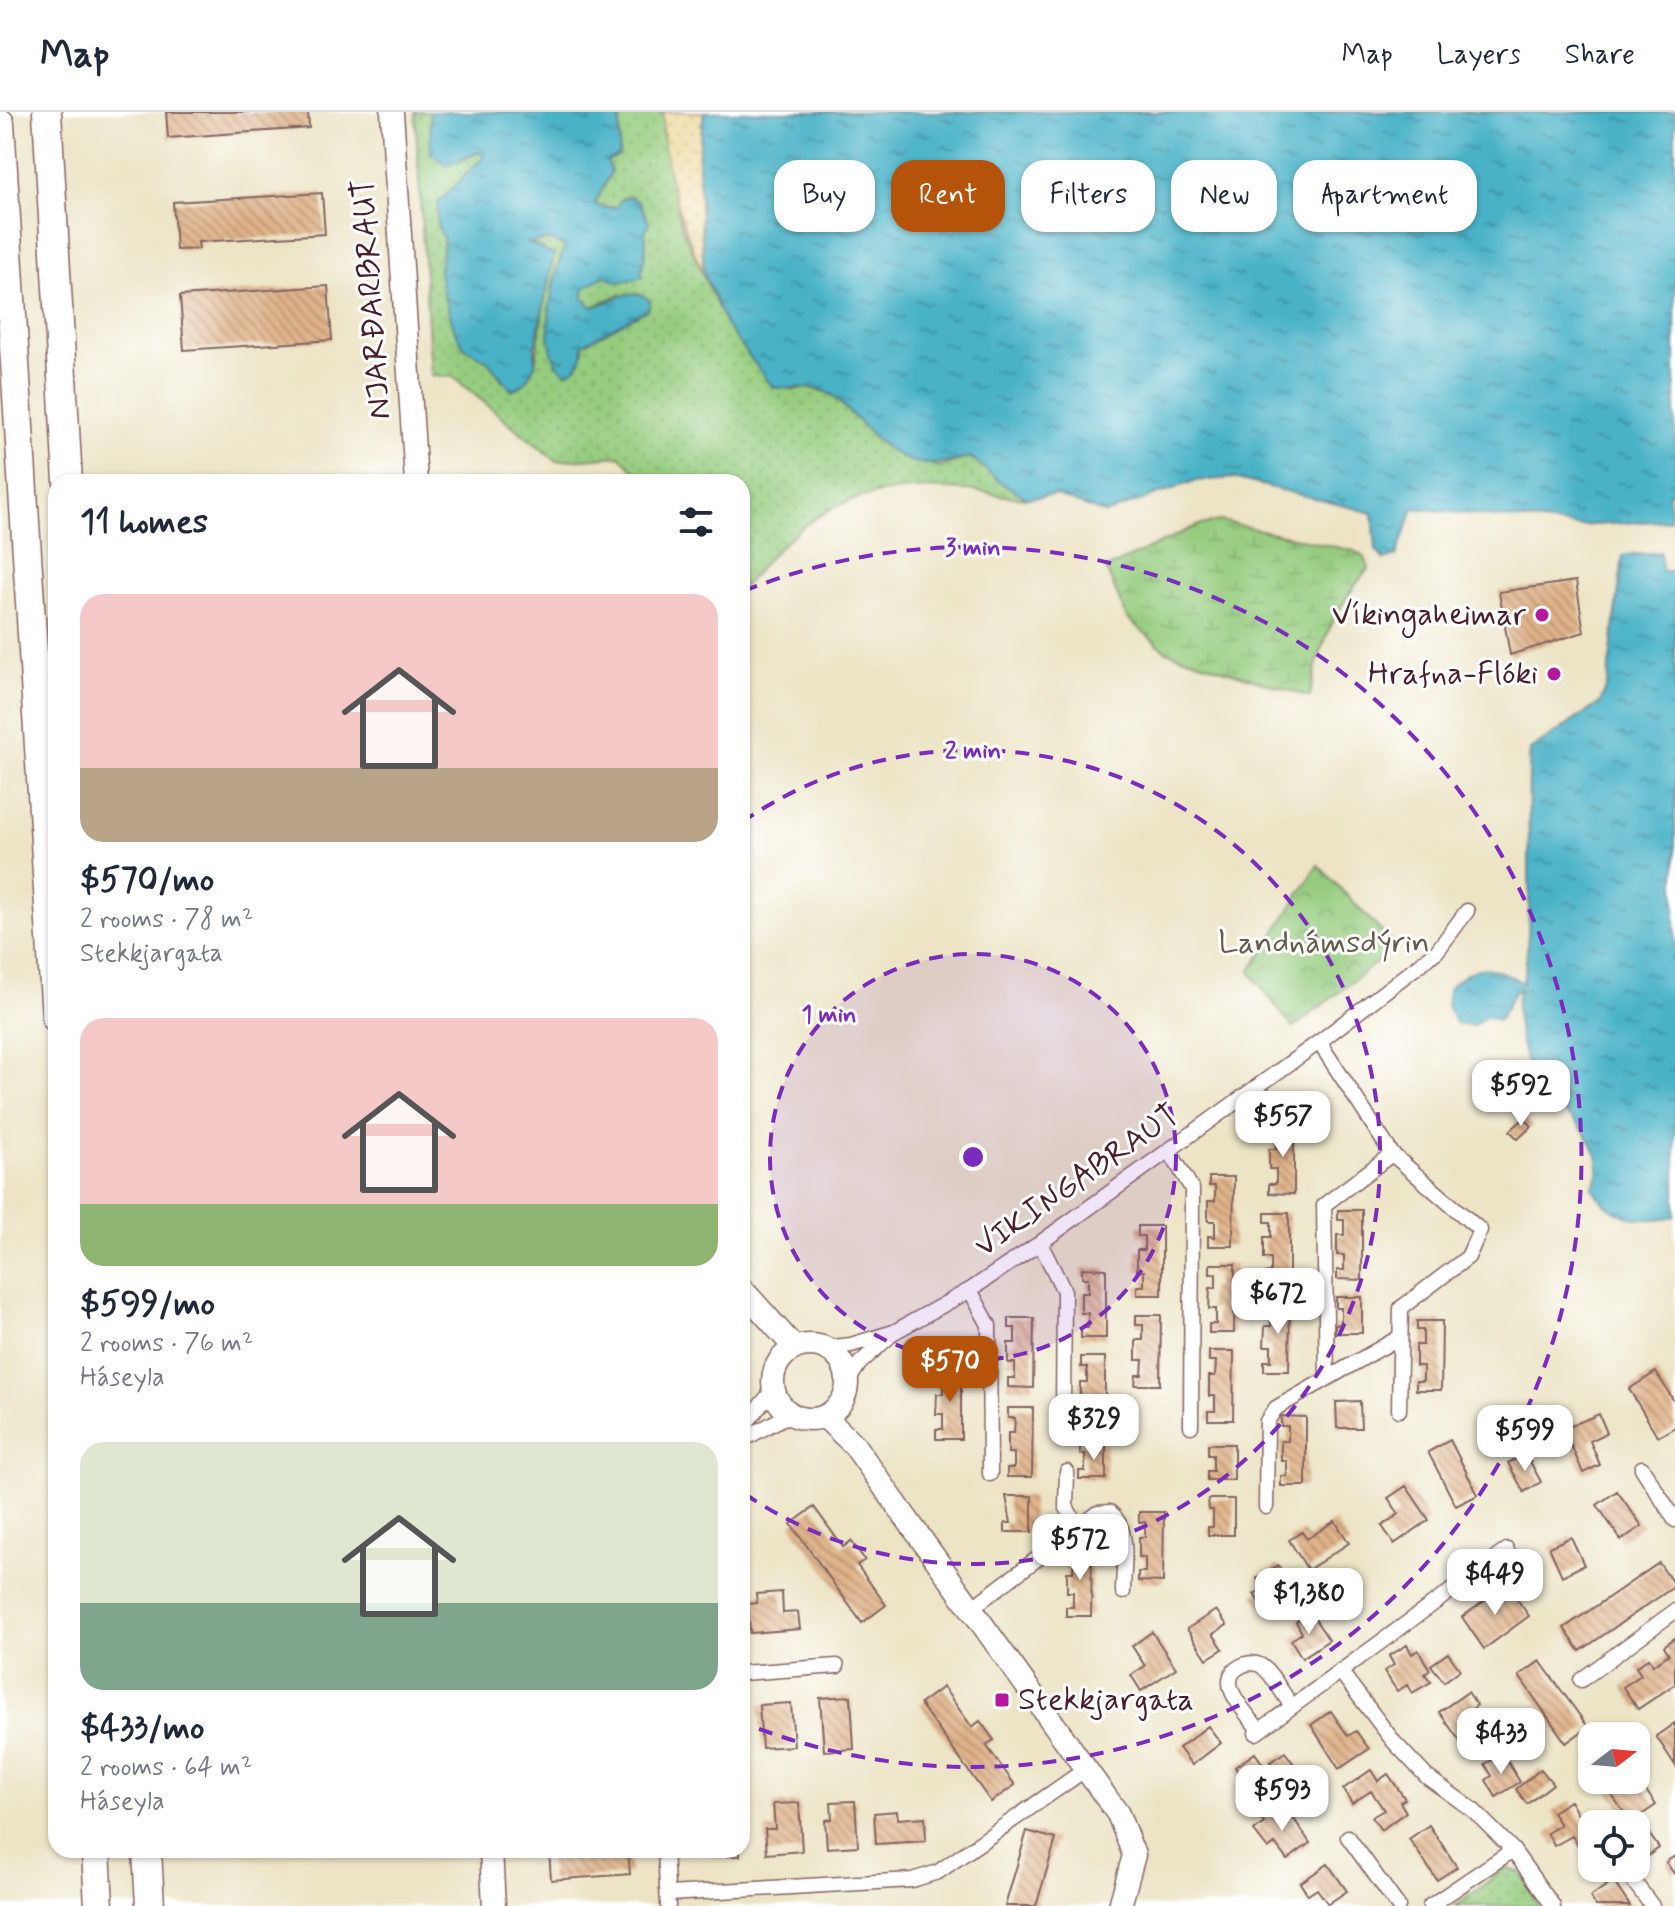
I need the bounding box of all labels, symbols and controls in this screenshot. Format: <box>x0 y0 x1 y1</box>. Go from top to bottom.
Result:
text: Map <box>40 31 110 80</box>
text: Map <box>1342 37 1393 74</box>
text: Layers <box>1437 37 1521 74</box>
text: Share <box>1565 37 1635 74</box>
chip: Buy <box>774 160 875 232</box>
chip: Rent <box>891 160 1005 232</box>
chip: Filters <box>1021 160 1155 232</box>
chip: New <box>1171 160 1277 232</box>
chip: Apartment <box>1293 160 1477 232</box>
street label: NJARÐARBRAUT <box>343 177 401 421</box>
text: 11 homes <box>80 500 208 545</box>
icon: filters <box>674 500 718 544</box>
text: 3 min <box>945 533 1001 564</box>
place label: Víkingaheimar <box>1332 594 1527 638</box>
marker: Víkingaheimar <box>1533 606 1551 624</box>
icon: home <box>327 646 471 790</box>
place label: Hrafna-Flóki <box>1368 653 1538 695</box>
marker: Hrafna-Flóki <box>1545 665 1563 683</box>
text: 2 min <box>945 736 1001 767</box>
text: $570/mo <box>80 858 214 903</box>
text: 2 rooms · 78 m² <box>80 903 253 937</box>
park label: Landnámsdýrin <box>1218 922 1430 964</box>
text: Stekkjargata <box>80 937 223 971</box>
text: 1 min <box>801 1000 857 1031</box>
pin: $592 <box>1474 1060 1568 1128</box>
text: $592 <box>1490 1069 1552 1103</box>
icon: home <box>327 1070 471 1214</box>
pin: $557 <box>1236 1091 1330 1159</box>
street label: VIKINGABRAUT <box>966 1095 1188 1267</box>
text: $557 <box>1253 1100 1313 1134</box>
centre of rings <box>959 1143 987 1171</box>
pin: $672 <box>1231 1268 1325 1336</box>
text: $672 <box>1249 1277 1307 1311</box>
text: $599/mo <box>80 1282 215 1327</box>
text: 2 rooms · 76 m² <box>80 1327 253 1361</box>
pin: $570 <box>903 1336 997 1404</box>
text: $570 <box>920 1345 980 1379</box>
text: Háseyla <box>80 1361 165 1395</box>
pin: $329 <box>1047 1394 1141 1462</box>
text: $329 <box>1067 1403 1121 1437</box>
pin: $599 <box>1478 1405 1572 1473</box>
text: $599 <box>1495 1414 1555 1448</box>
icon: home <box>327 1494 471 1638</box>
pin: $572 <box>1033 1514 1127 1582</box>
text: $572 <box>1050 1523 1110 1557</box>
pin: $449 <box>1448 1549 1542 1617</box>
text: $449 <box>1465 1558 1525 1592</box>
pin: $1,380 <box>1244 1568 1374 1636</box>
text: $1,380 <box>1273 1577 1345 1611</box>
place label: Stekkjargata <box>1018 1679 1194 1721</box>
marker: Stekkjargata <box>993 1691 1011 1709</box>
text: $433/mo <box>80 1706 204 1751</box>
pin: $433 <box>1454 1708 1548 1776</box>
text: $433 <box>1475 1717 1527 1751</box>
north arrow <box>1578 1722 1650 1794</box>
map controls <box>1578 1722 1650 1882</box>
text: 2 rooms · 64 m² <box>80 1751 252 1785</box>
pin: $593 <box>1235 1765 1329 1833</box>
text: $593 <box>1253 1774 1311 1808</box>
text: Háseyla <box>80 1785 165 1819</box>
button: locate <box>1578 1810 1650 1882</box>

